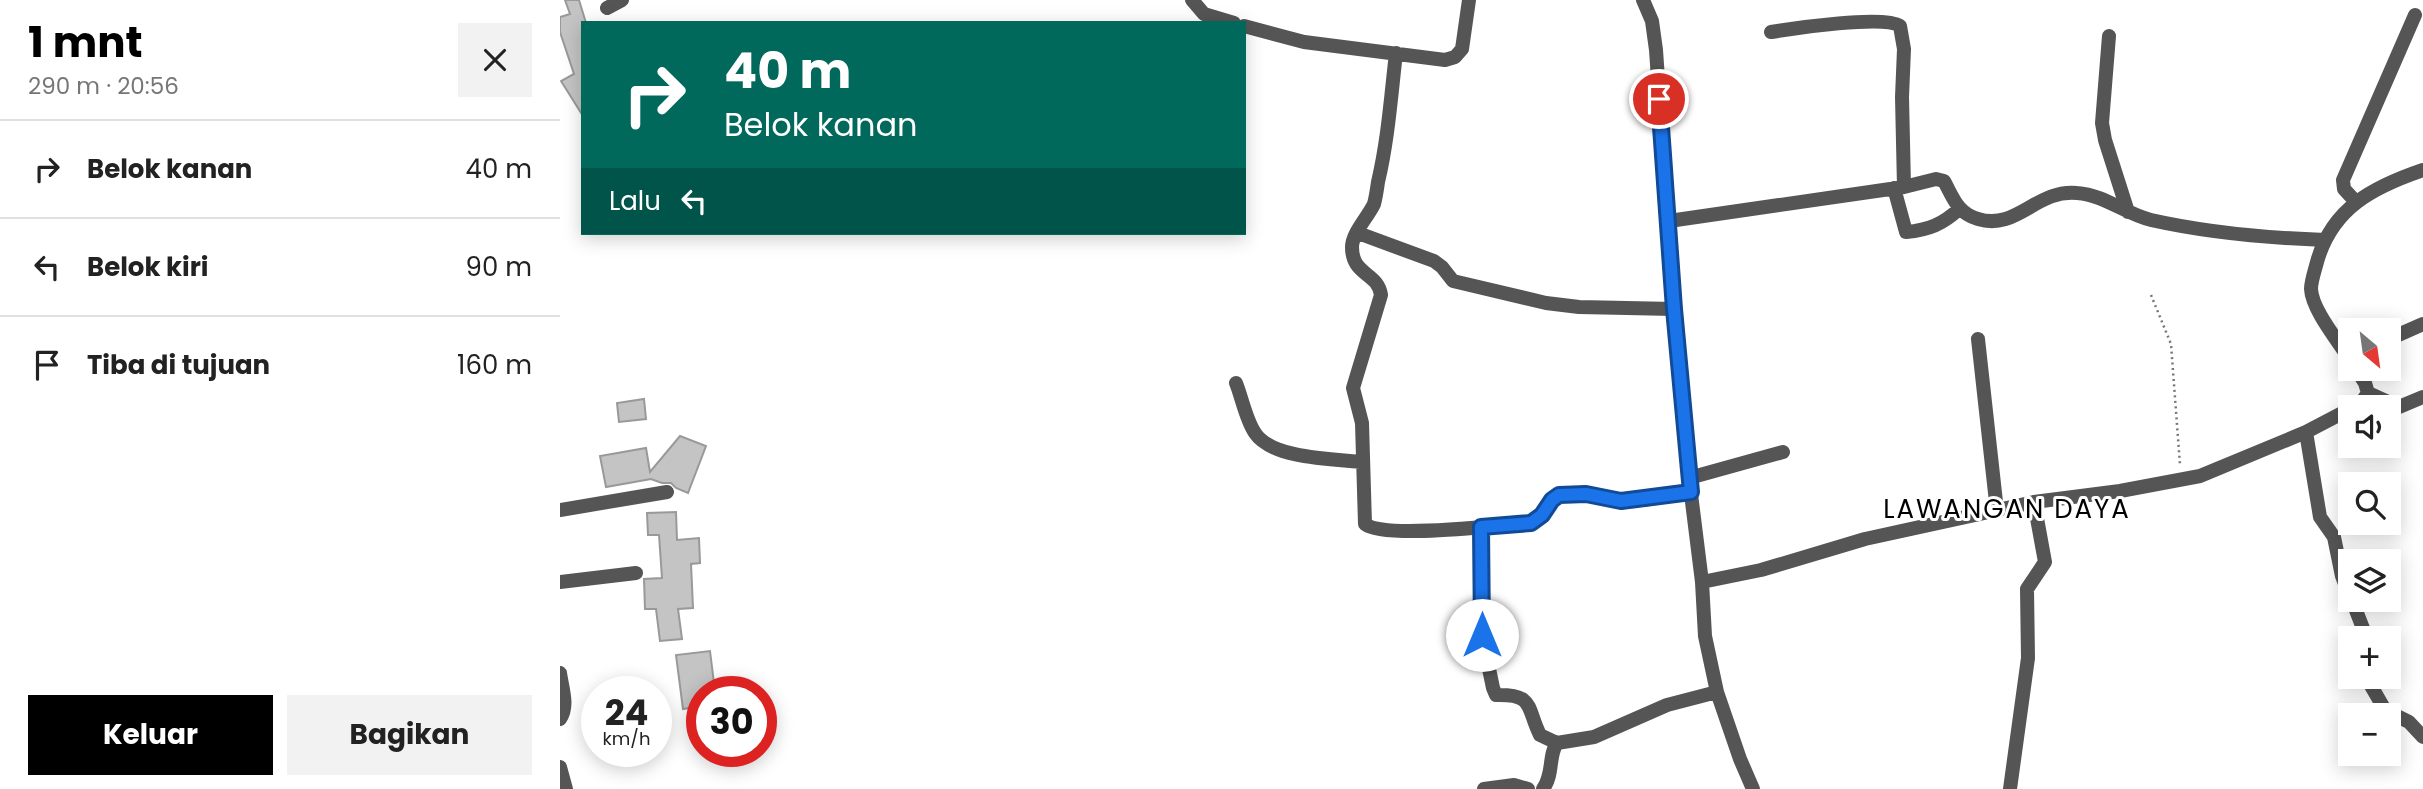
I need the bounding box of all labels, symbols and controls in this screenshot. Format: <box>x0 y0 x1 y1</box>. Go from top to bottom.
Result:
text: 1 mnt <box>28 13 143 72</box>
button: close <box>458 23 532 97</box>
text: 40 m <box>724 37 851 105</box>
icon: right <box>609 49 700 140</box>
pin <box>1629 69 1689 129</box>
text: 290 m · 20:56 <box>28 70 179 102</box>
icon: arrive <box>1640 80 1678 118</box>
text: Belok kanan <box>724 102 918 147</box>
icon: right <box>28 150 66 188</box>
text: Belok kanan <box>87 151 252 187</box>
text: 40 m <box>466 151 532 187</box>
icon: left <box>675 182 713 220</box>
text: Lalu <box>609 183 661 219</box>
icon: left <box>28 248 66 286</box>
text: Belok kiri <box>87 249 209 285</box>
text: 90 m <box>466 249 532 285</box>
north arrow <box>2338 318 2401 382</box>
map controls <box>2338 318 2401 766</box>
icon: arrive <box>28 346 66 384</box>
text: Tiba di tujuan <box>87 347 270 383</box>
text: 160 m <box>457 347 532 383</box>
button: sound <box>2338 395 2401 458</box>
button: search <box>2338 472 2401 535</box>
district label: LAWANGAN DAYA <box>1883 491 2131 527</box>
button: layers <box>2338 549 2401 612</box>
position arrow <box>1445 598 1519 672</box>
button: + <box>2338 626 2401 689</box>
speed limit sign: 30 <box>686 676 777 767</box>
text: 24 <box>605 688 648 737</box>
button: Keluar <box>28 695 273 775</box>
button: Bagikan <box>287 695 532 775</box>
button: − <box>2338 703 2401 766</box>
text: km/h <box>603 726 650 751</box>

